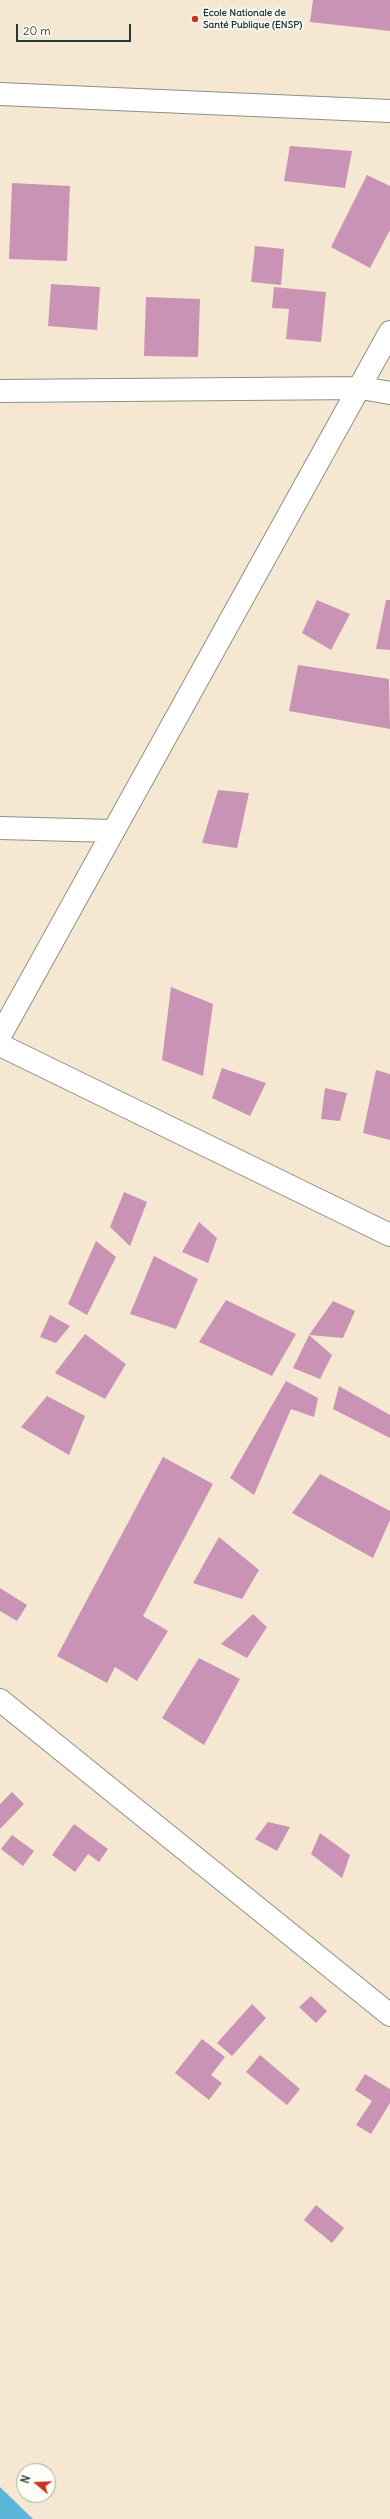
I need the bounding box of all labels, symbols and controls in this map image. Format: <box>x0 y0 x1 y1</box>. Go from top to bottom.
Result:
place label: Ecole Nationale de Santé Publique (ENSP) <box>203 7 302 30</box>
marker: Ecole Nationale de Santé Publique (ENSP) <box>190 14 200 24</box>
scale bar <box>18 16 133 42</box>
text: 20 m <box>23 23 51 38</box>
north arrow <box>16 2463 56 2503</box>
text: N <box>18 2474 33 2485</box>

